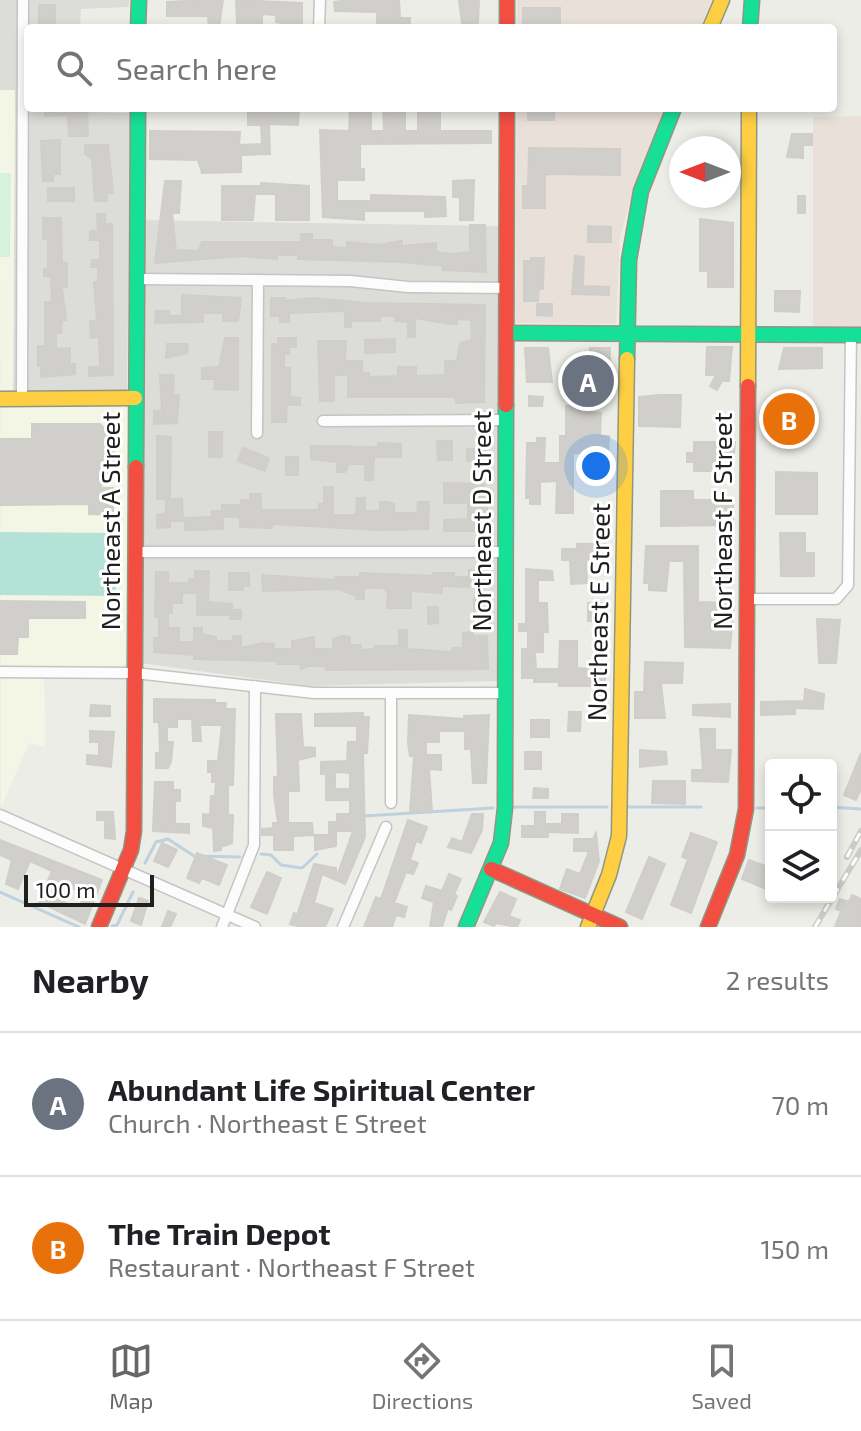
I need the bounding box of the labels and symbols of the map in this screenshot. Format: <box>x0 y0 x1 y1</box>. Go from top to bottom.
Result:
north arrow <box>669 136 741 208</box>
pin: A <box>562 351 614 411</box>
pin: B <box>763 389 815 449</box>
street label: Northeast D Street <box>465 410 496 632</box>
street label: Northeast A Street <box>94 412 125 630</box>
street label: Northeast F Street <box>706 412 737 630</box>
your location <box>576 446 616 486</box>
street label: Northeast E Street <box>580 502 615 721</box>
scale bar <box>24 871 154 907</box>

